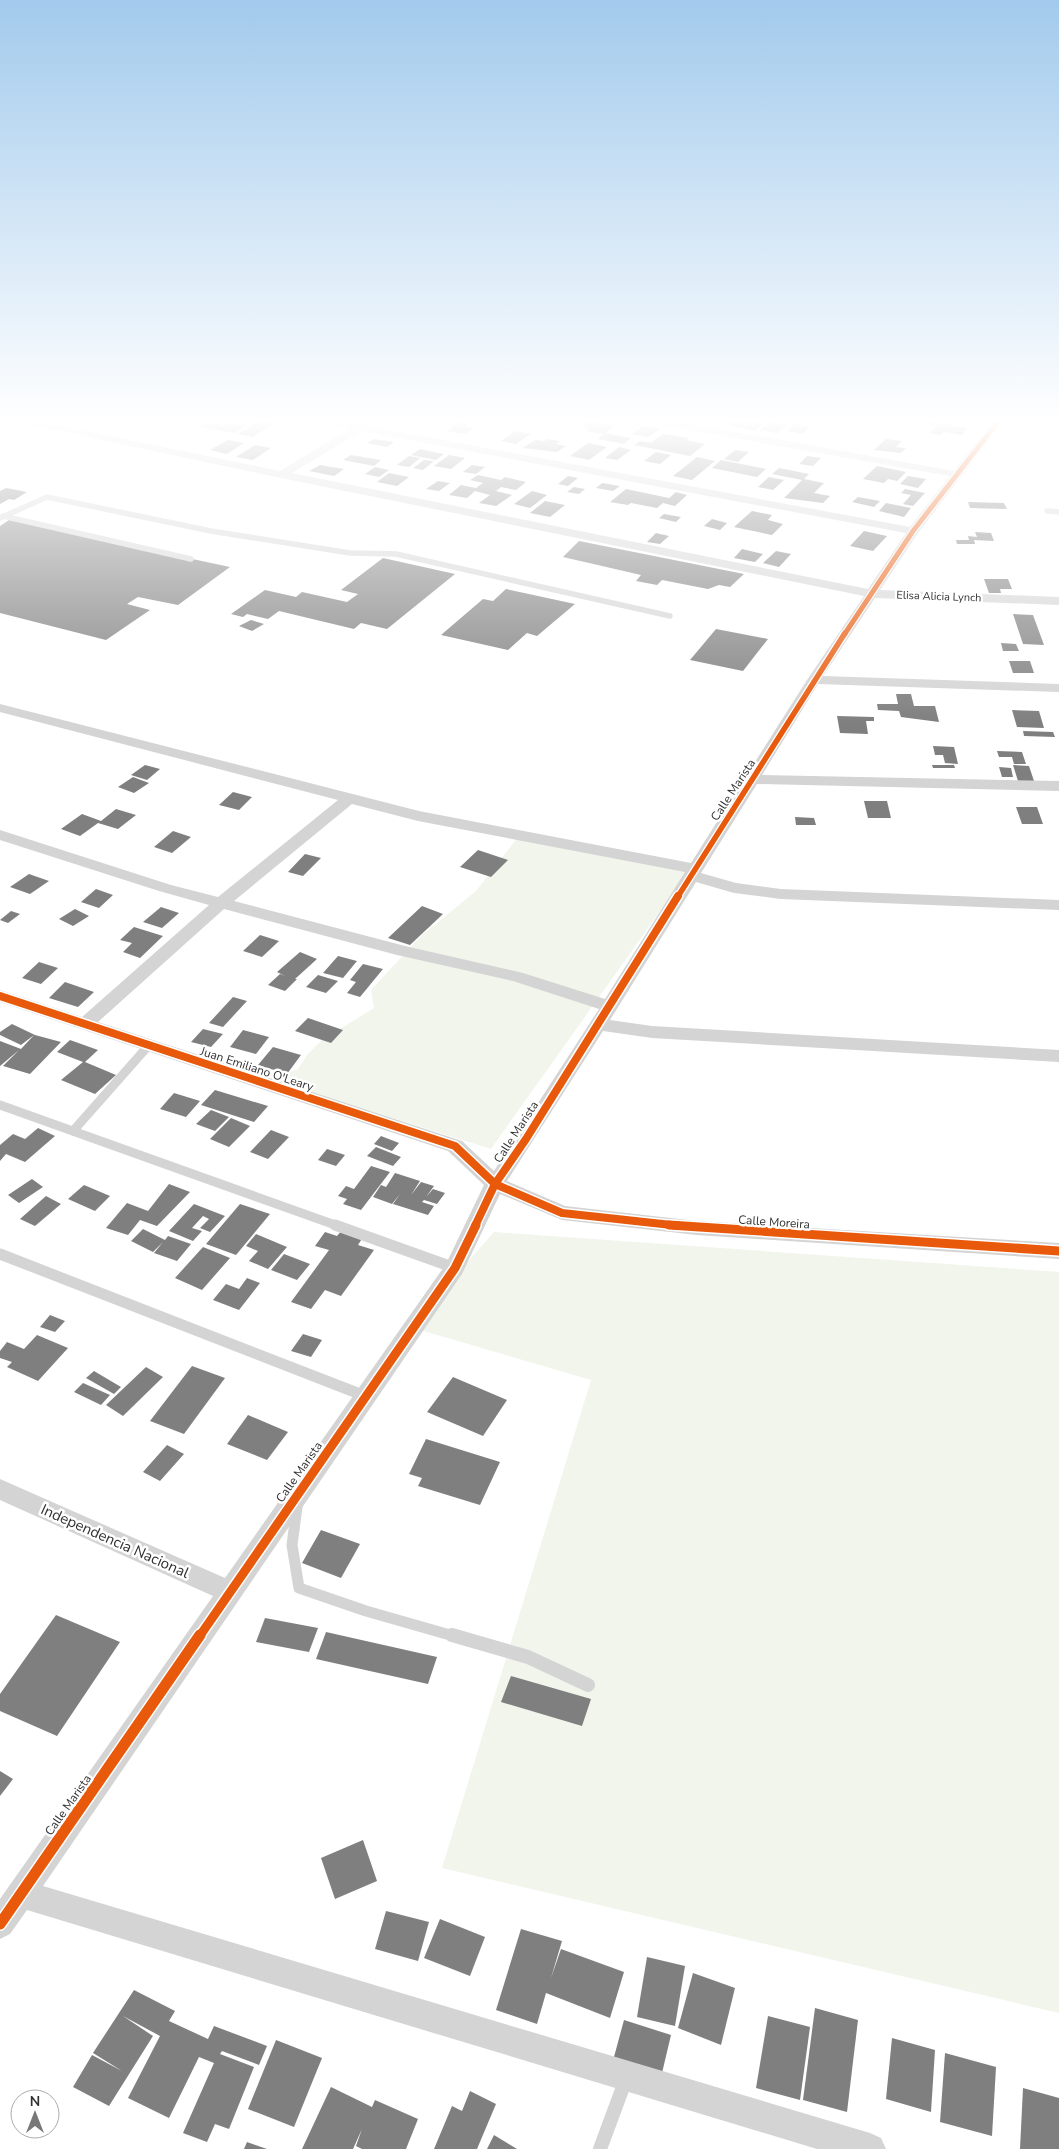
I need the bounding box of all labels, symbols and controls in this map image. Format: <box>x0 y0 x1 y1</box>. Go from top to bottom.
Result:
street label: Elisa Alicia Lynch <box>896 588 982 605</box>
street label: Calle Marista <box>707 756 759 824</box>
street label: Juan Emiliano O'Leary <box>197 1043 316 1095</box>
street label: Calle Marista <box>490 1098 542 1166</box>
street label: Calle Moreira <box>738 1212 810 1232</box>
street label: Calle Marista <box>272 1438 326 1506</box>
street label: Independencia Nacional <box>38 1499 193 1583</box>
street label: Calle Marista <box>41 1771 95 1839</box>
north arrow <box>10 2089 60 2139</box>
text: N <box>30 2092 40 2111</box>

